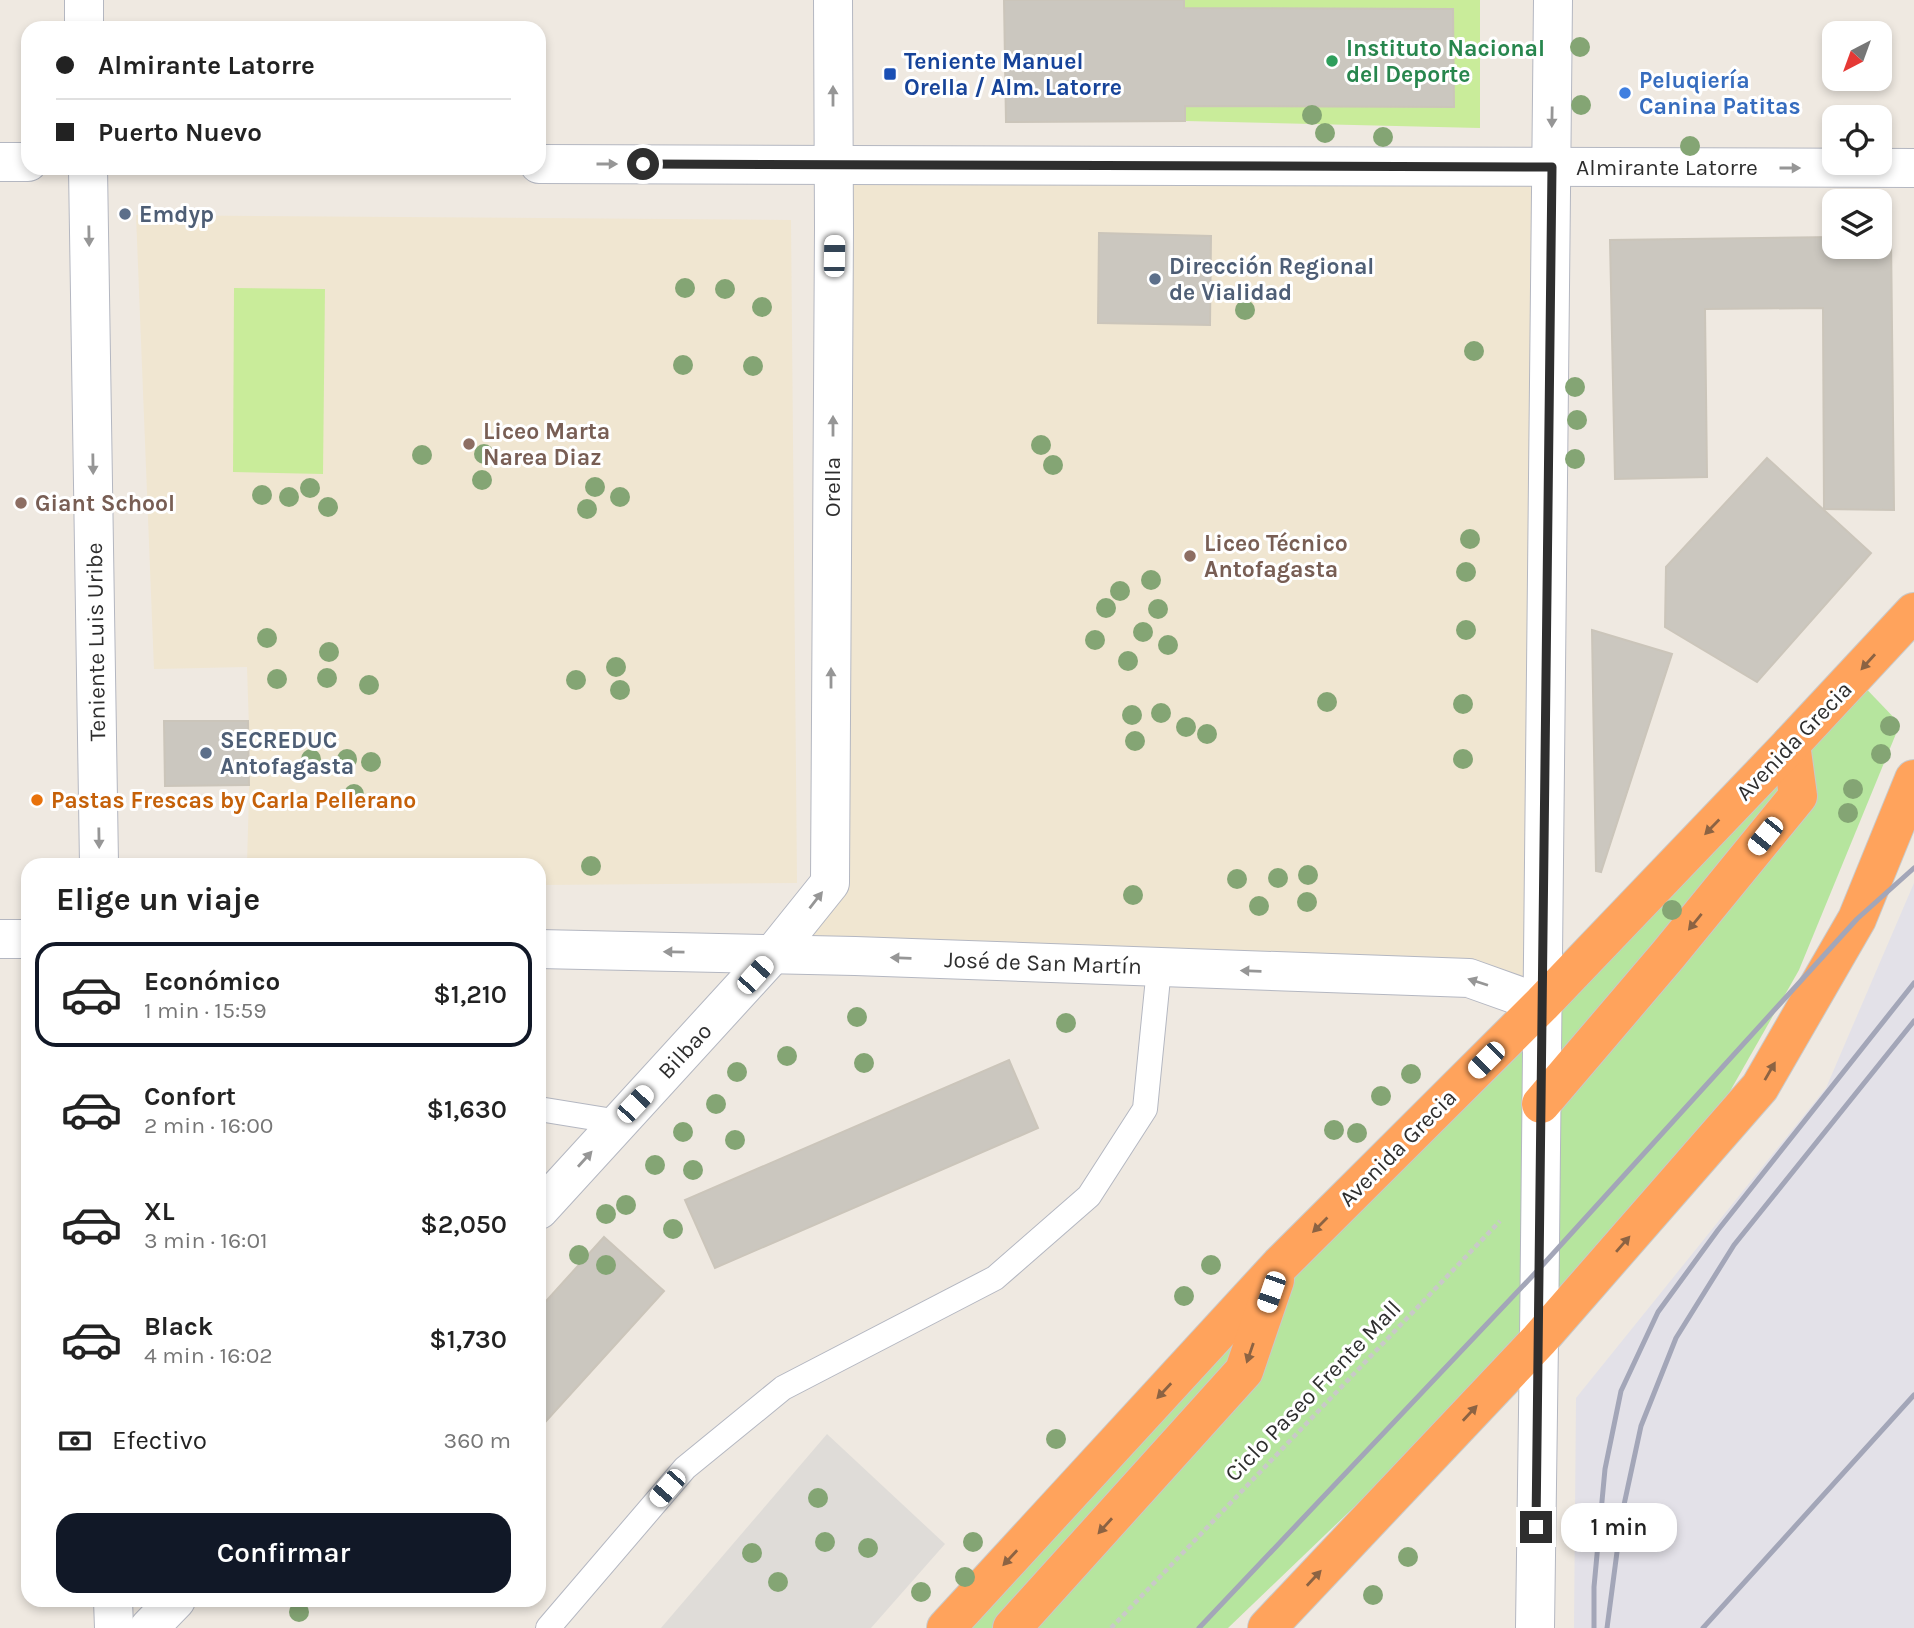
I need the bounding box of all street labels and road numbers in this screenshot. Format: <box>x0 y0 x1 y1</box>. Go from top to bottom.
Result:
street label: Almirante Latorre <box>1576 154 1758 181</box>
street label: Orella <box>819 457 846 517</box>
street label: Teniente Luis Uribe <box>81 542 111 742</box>
street label: Avenida Grecia <box>1730 676 1858 806</box>
street label: José de San Martín <box>944 946 1142 980</box>
street label: Bilbao <box>652 1017 718 1085</box>
street label: Avenida Grecia <box>1334 1084 1462 1212</box>
street label: Ciclo Paseo Frente Mall <box>1219 1295 1407 1487</box>

